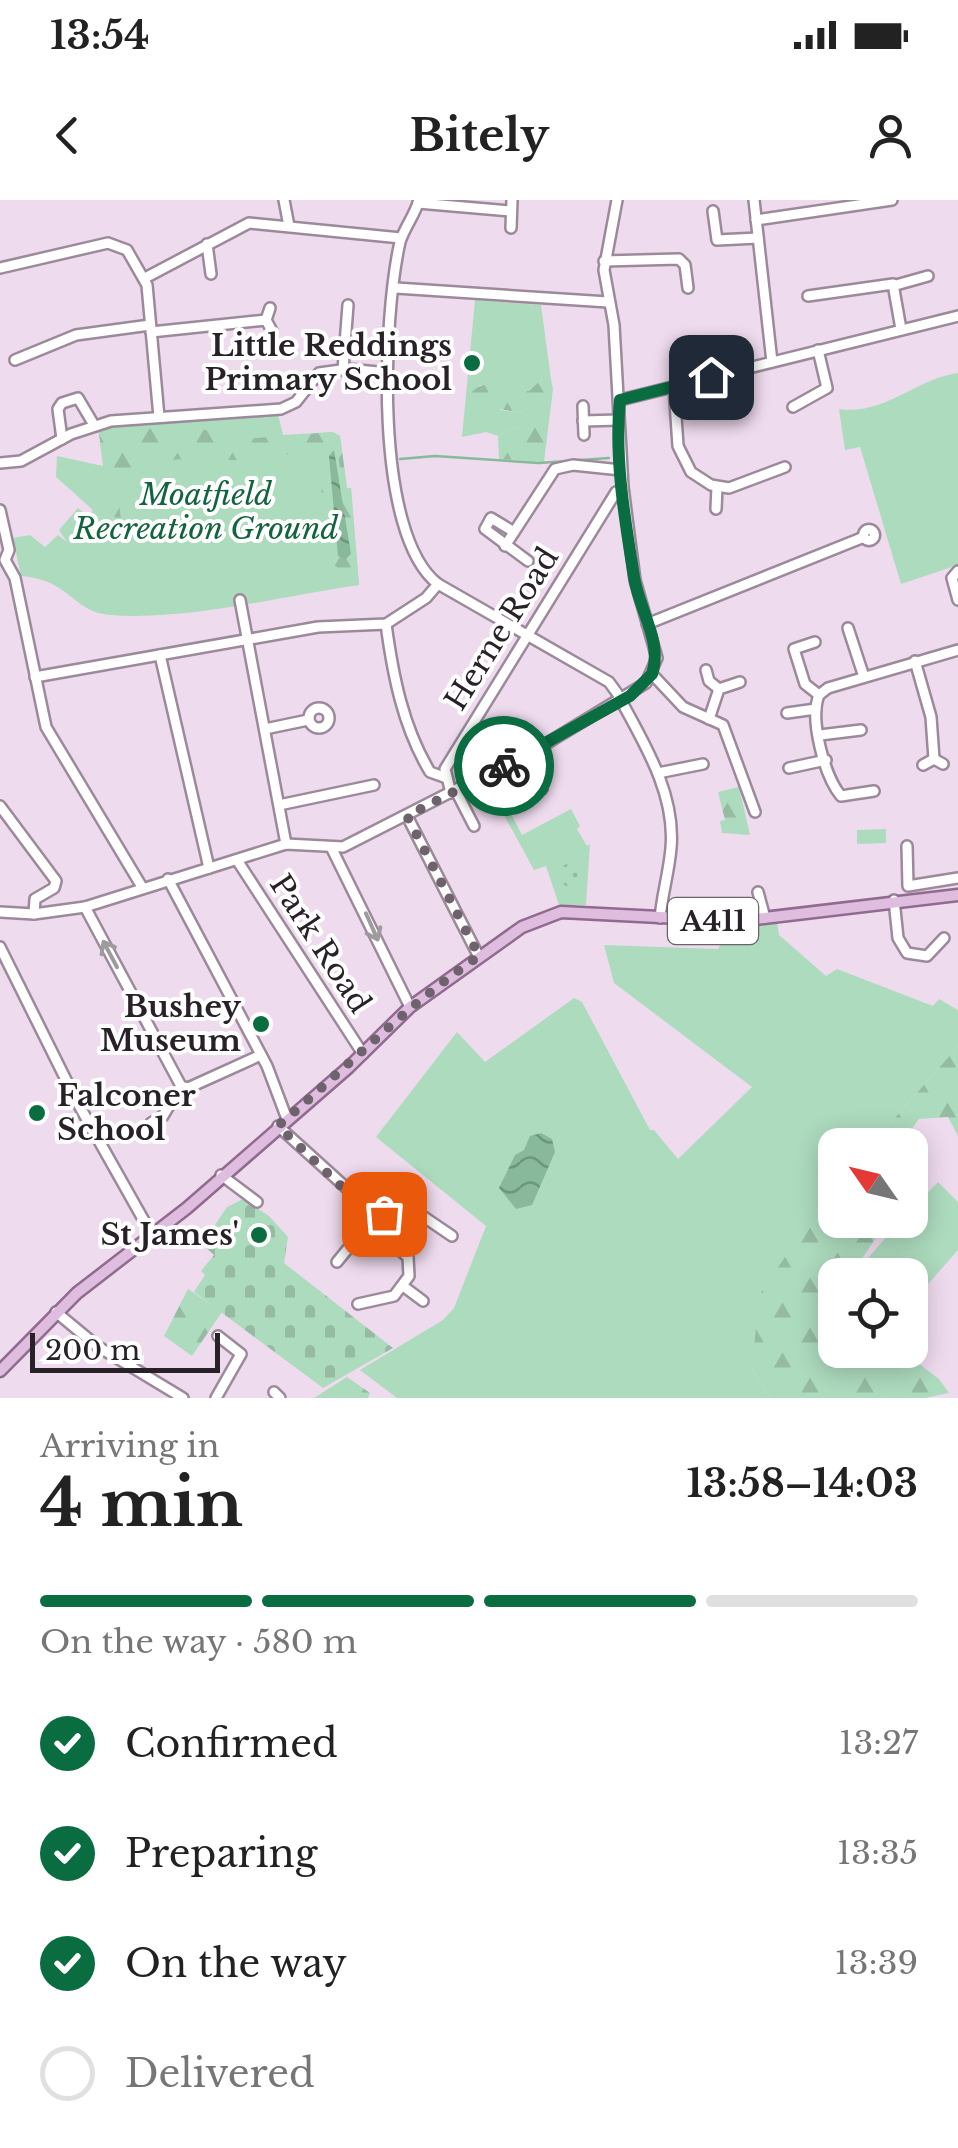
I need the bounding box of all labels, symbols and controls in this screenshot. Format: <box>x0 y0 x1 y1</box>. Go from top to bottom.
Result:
text: 13:54 <box>50 12 149 59</box>
text: Bitely <box>409 107 549 163</box>
icon: back <box>40 108 95 163</box>
icon: person <box>863 108 918 163</box>
place label: Little Reddings Primary School <box>204 327 452 398</box>
pin <box>669 335 754 420</box>
icon: home <box>684 350 739 405</box>
marker: Little Reddings Primary School <box>461 352 483 374</box>
park label: Moatfield Recreation Ground <box>73 476 338 547</box>
street label: Herne Road <box>437 541 566 717</box>
courier <box>454 716 554 816</box>
icon: bike <box>477 739 532 794</box>
street label: Park Road <box>262 868 379 1020</box>
road number: A411 <box>668 898 758 944</box>
one-way arrow <box>364 911 382 942</box>
one-way arrow <box>100 940 120 969</box>
place label: Bushey Museum <box>100 988 242 1059</box>
marker: Bushey Museum <box>250 1013 272 1035</box>
place label: Falconer School <box>57 1077 196 1148</box>
marker: Falconer School <box>26 1102 48 1124</box>
north arrow <box>818 1128 928 1238</box>
map controls <box>818 1128 928 1368</box>
pin <box>342 1172 427 1257</box>
icon: bag <box>357 1187 412 1242</box>
place label: St James' <box>100 1216 239 1253</box>
marker: St James' <box>248 1224 270 1246</box>
button: locate <box>818 1258 928 1368</box>
scale bar <box>30 1328 220 1372</box>
text: 200 m <box>45 1333 140 1368</box>
text: Arriving in <box>40 1426 219 1466</box>
text: 13:58–14:03 <box>686 1460 918 1507</box>
text: 4 min <box>40 1463 243 1544</box>
text: On the way · 580 m <box>40 1622 357 1662</box>
icon: check <box>40 1716 95 1771</box>
text: Confirmed <box>125 1720 338 1767</box>
text: 13:27 <box>839 1723 918 1763</box>
icon: check <box>40 1826 95 1881</box>
text: Preparing <box>125 1830 317 1877</box>
text: 13:35 <box>837 1833 918 1873</box>
icon: check <box>40 1936 95 1991</box>
text: On the way <box>125 1940 347 1987</box>
text: 13:39 <box>835 1943 918 1983</box>
text: Delivered <box>125 2050 315 2097</box>

